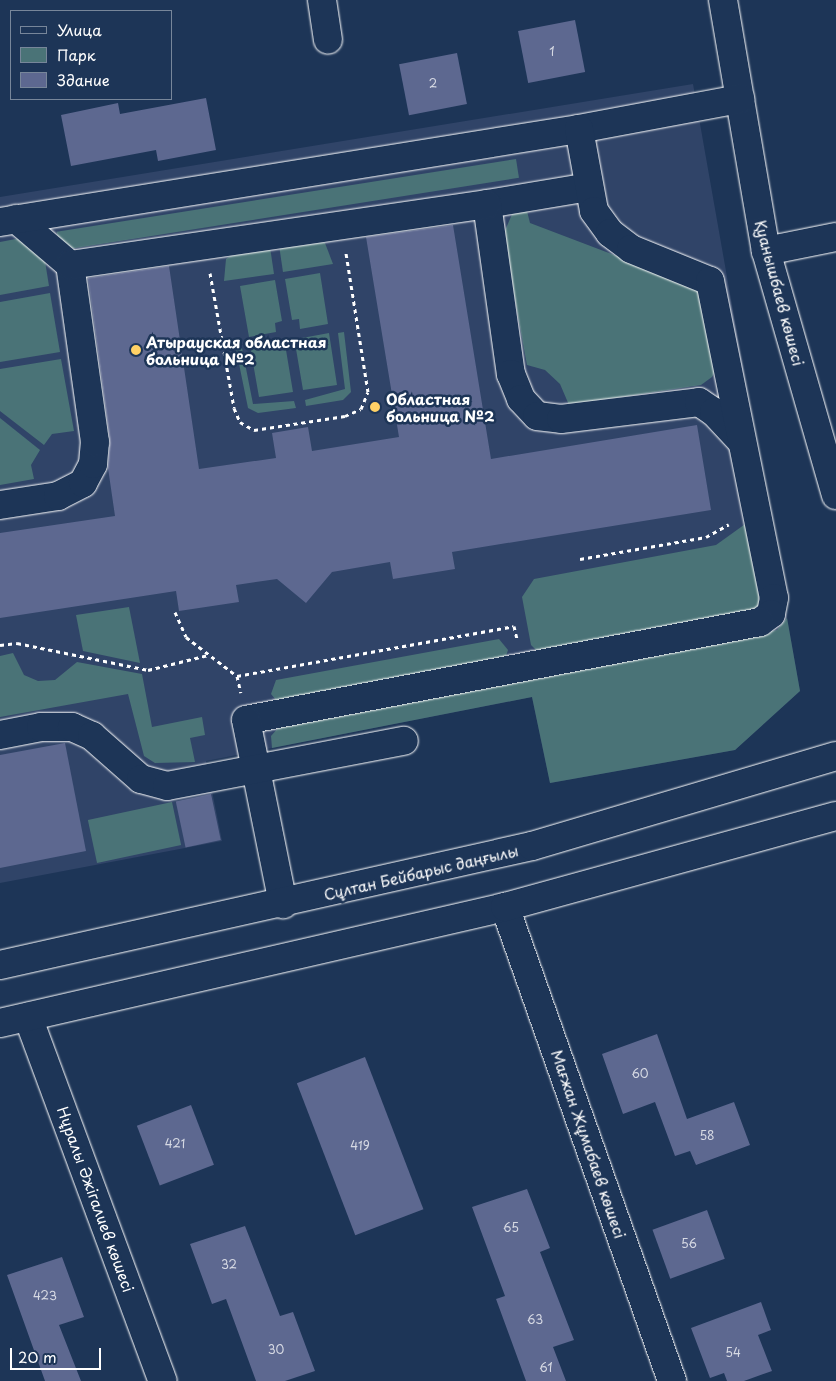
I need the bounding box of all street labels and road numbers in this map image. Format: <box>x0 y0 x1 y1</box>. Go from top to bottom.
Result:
street label: Қуанышбаев көшесі <box>752 218 808 368</box>
street label: Сұлтан Бейбарыс даңғылы <box>322 841 520 903</box>
street label: Мағжан Жұмабаев көшесі <box>548 1047 630 1241</box>
street label: Нұралы Әжiгалиев көшесi <box>54 1104 138 1294</box>

